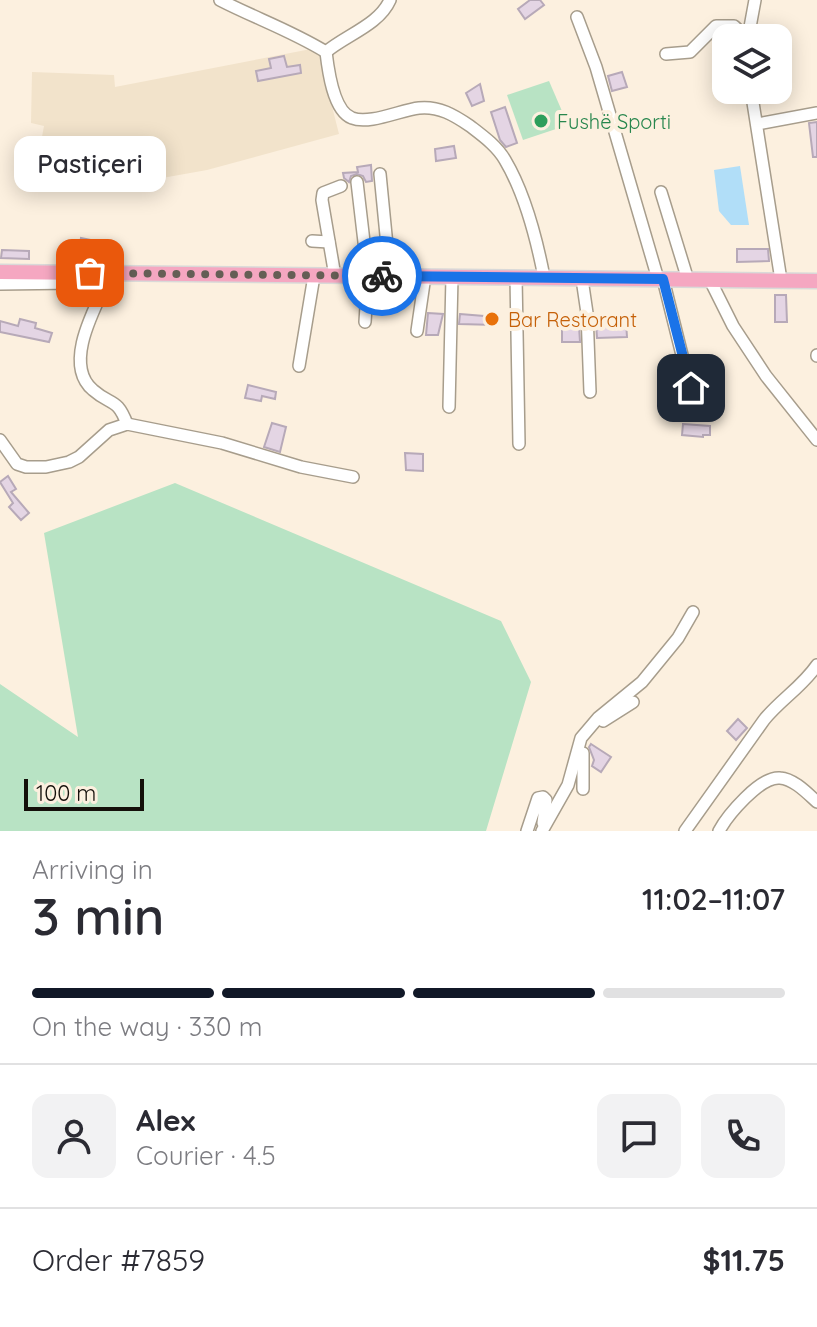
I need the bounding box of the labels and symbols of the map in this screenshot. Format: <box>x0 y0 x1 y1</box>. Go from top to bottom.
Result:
place label: Fushë Sporti <box>557 109 671 134</box>
marker: Fushë Sporti <box>532 112 550 130</box>
callout: Pastiçeri <box>14 137 166 193</box>
courier <box>342 236 422 316</box>
pin <box>56 239 124 307</box>
place label: Bar Restorant <box>508 307 637 332</box>
marker: Bar Restorant <box>483 310 501 328</box>
pin <box>657 354 725 422</box>
scale bar <box>24 775 144 811</box>

